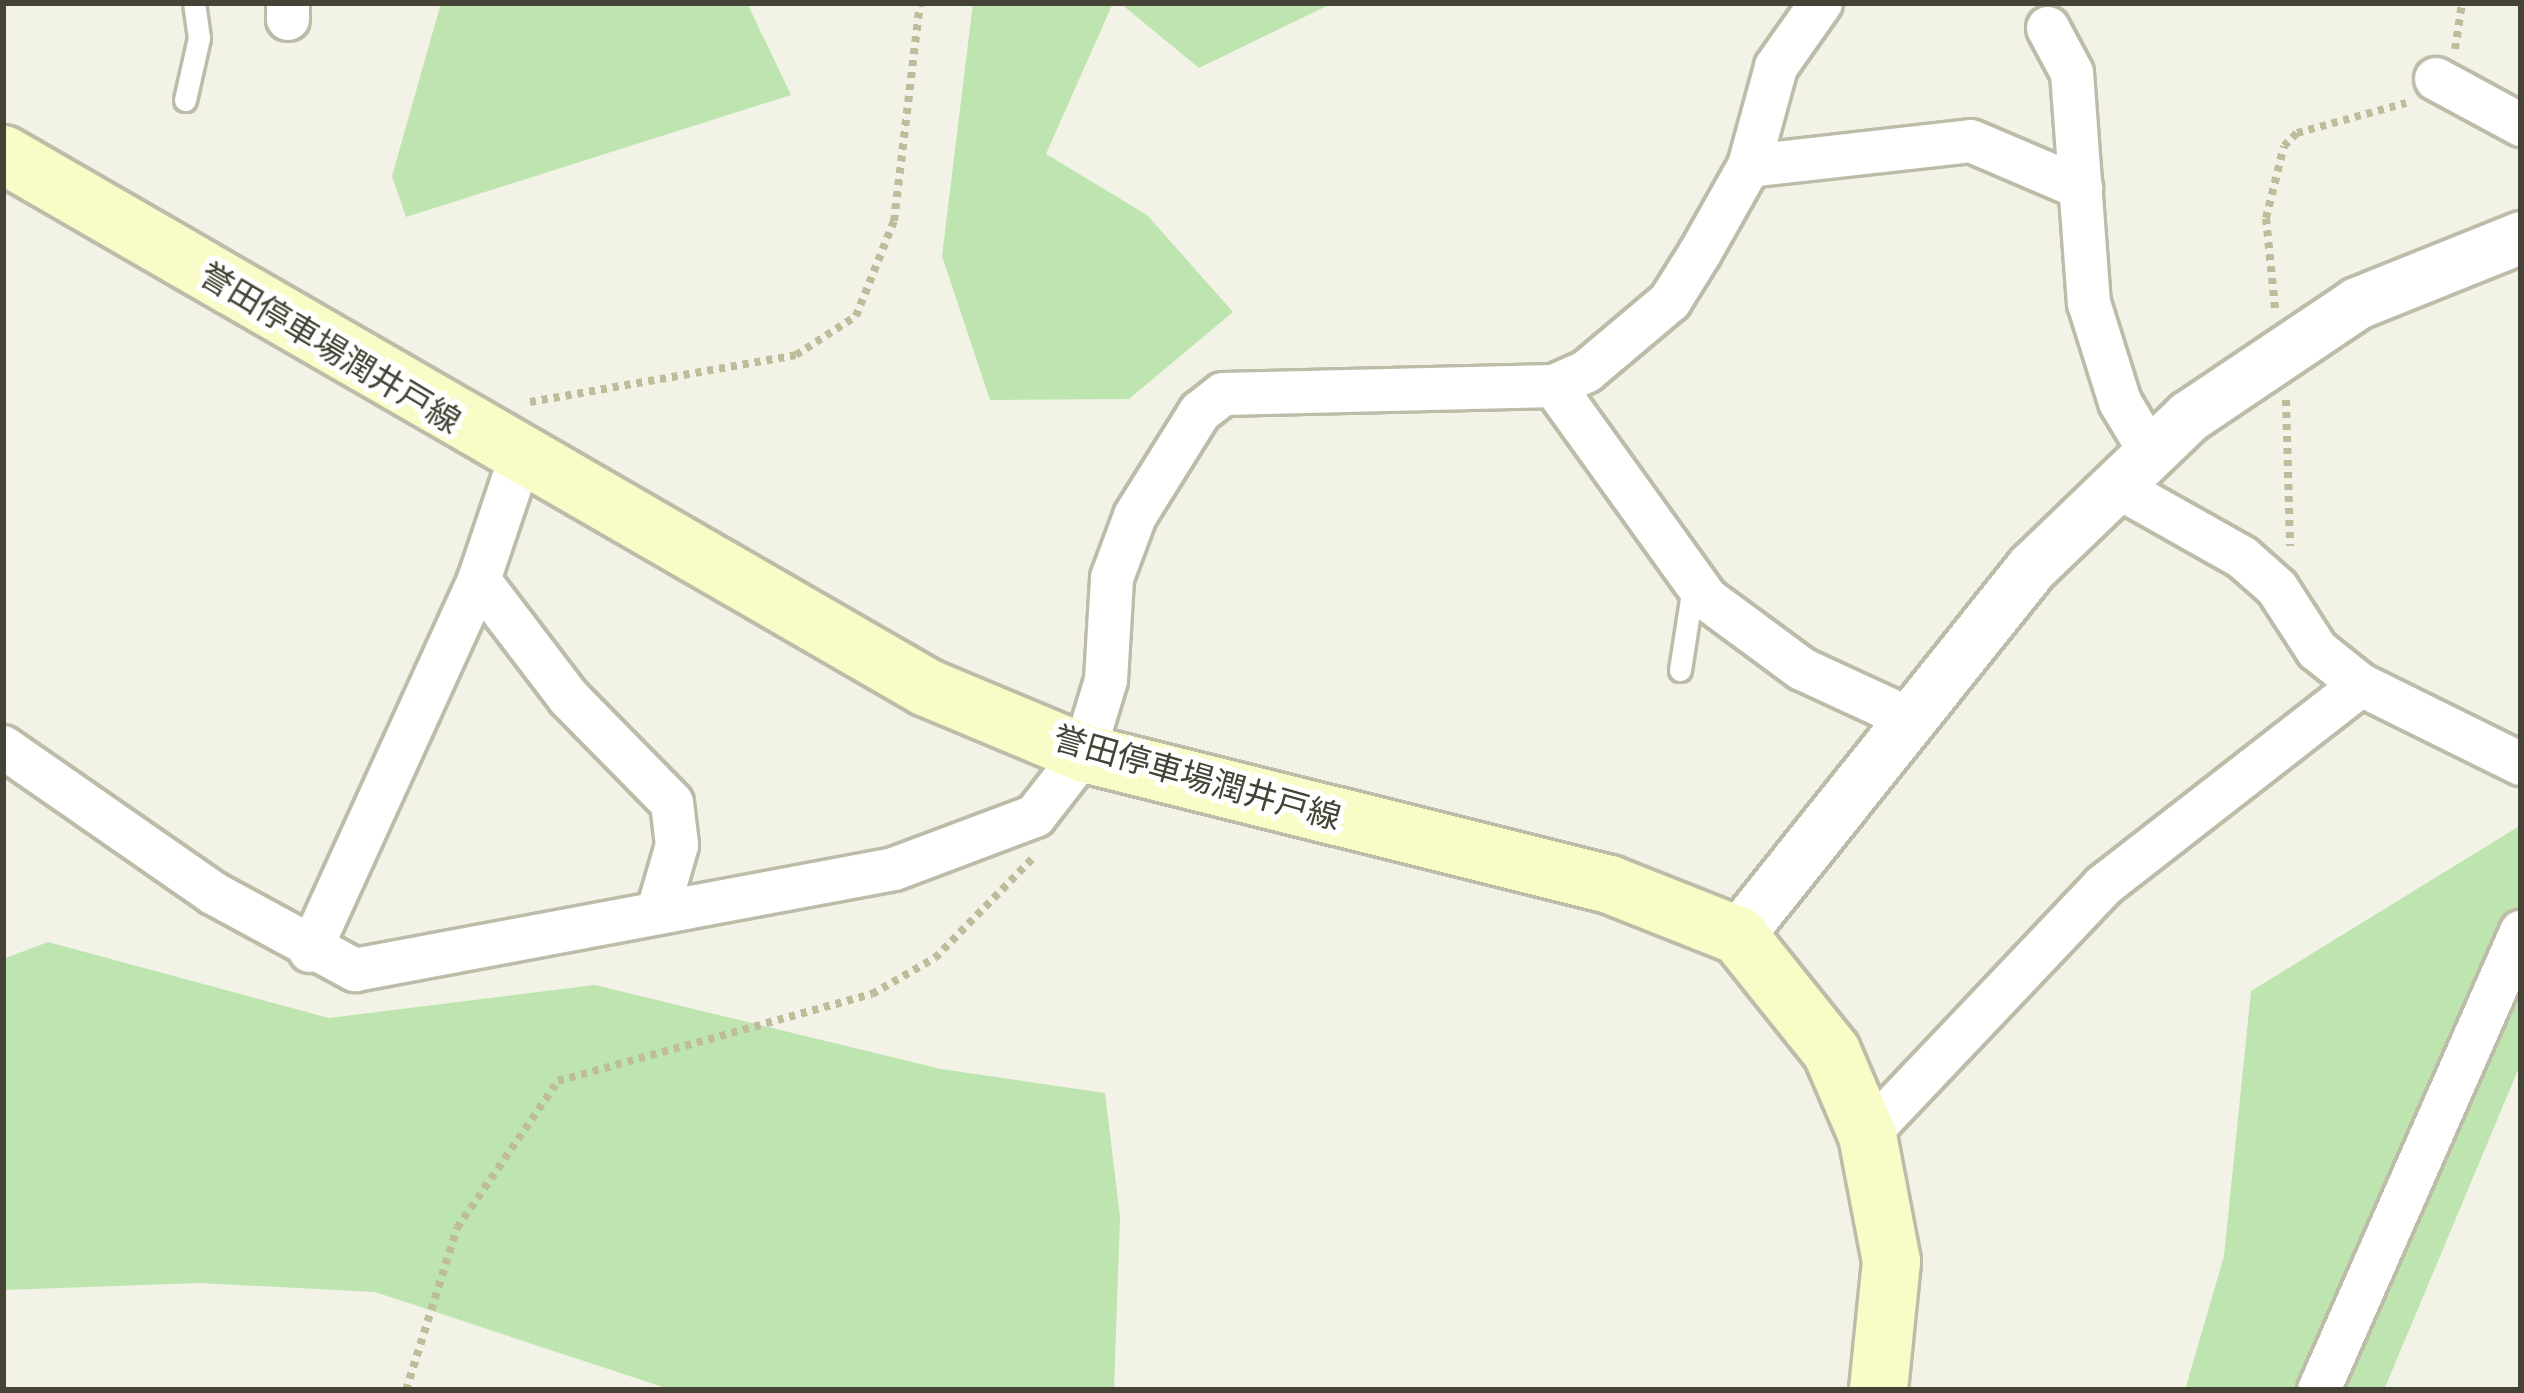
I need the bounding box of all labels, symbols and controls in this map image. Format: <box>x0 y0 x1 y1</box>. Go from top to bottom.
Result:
street label: 誉田停車場潤井戸線 <box>193 255 467 441</box>
street label: 誉田停車場潤井戸線 <box>1049 718 1345 838</box>

